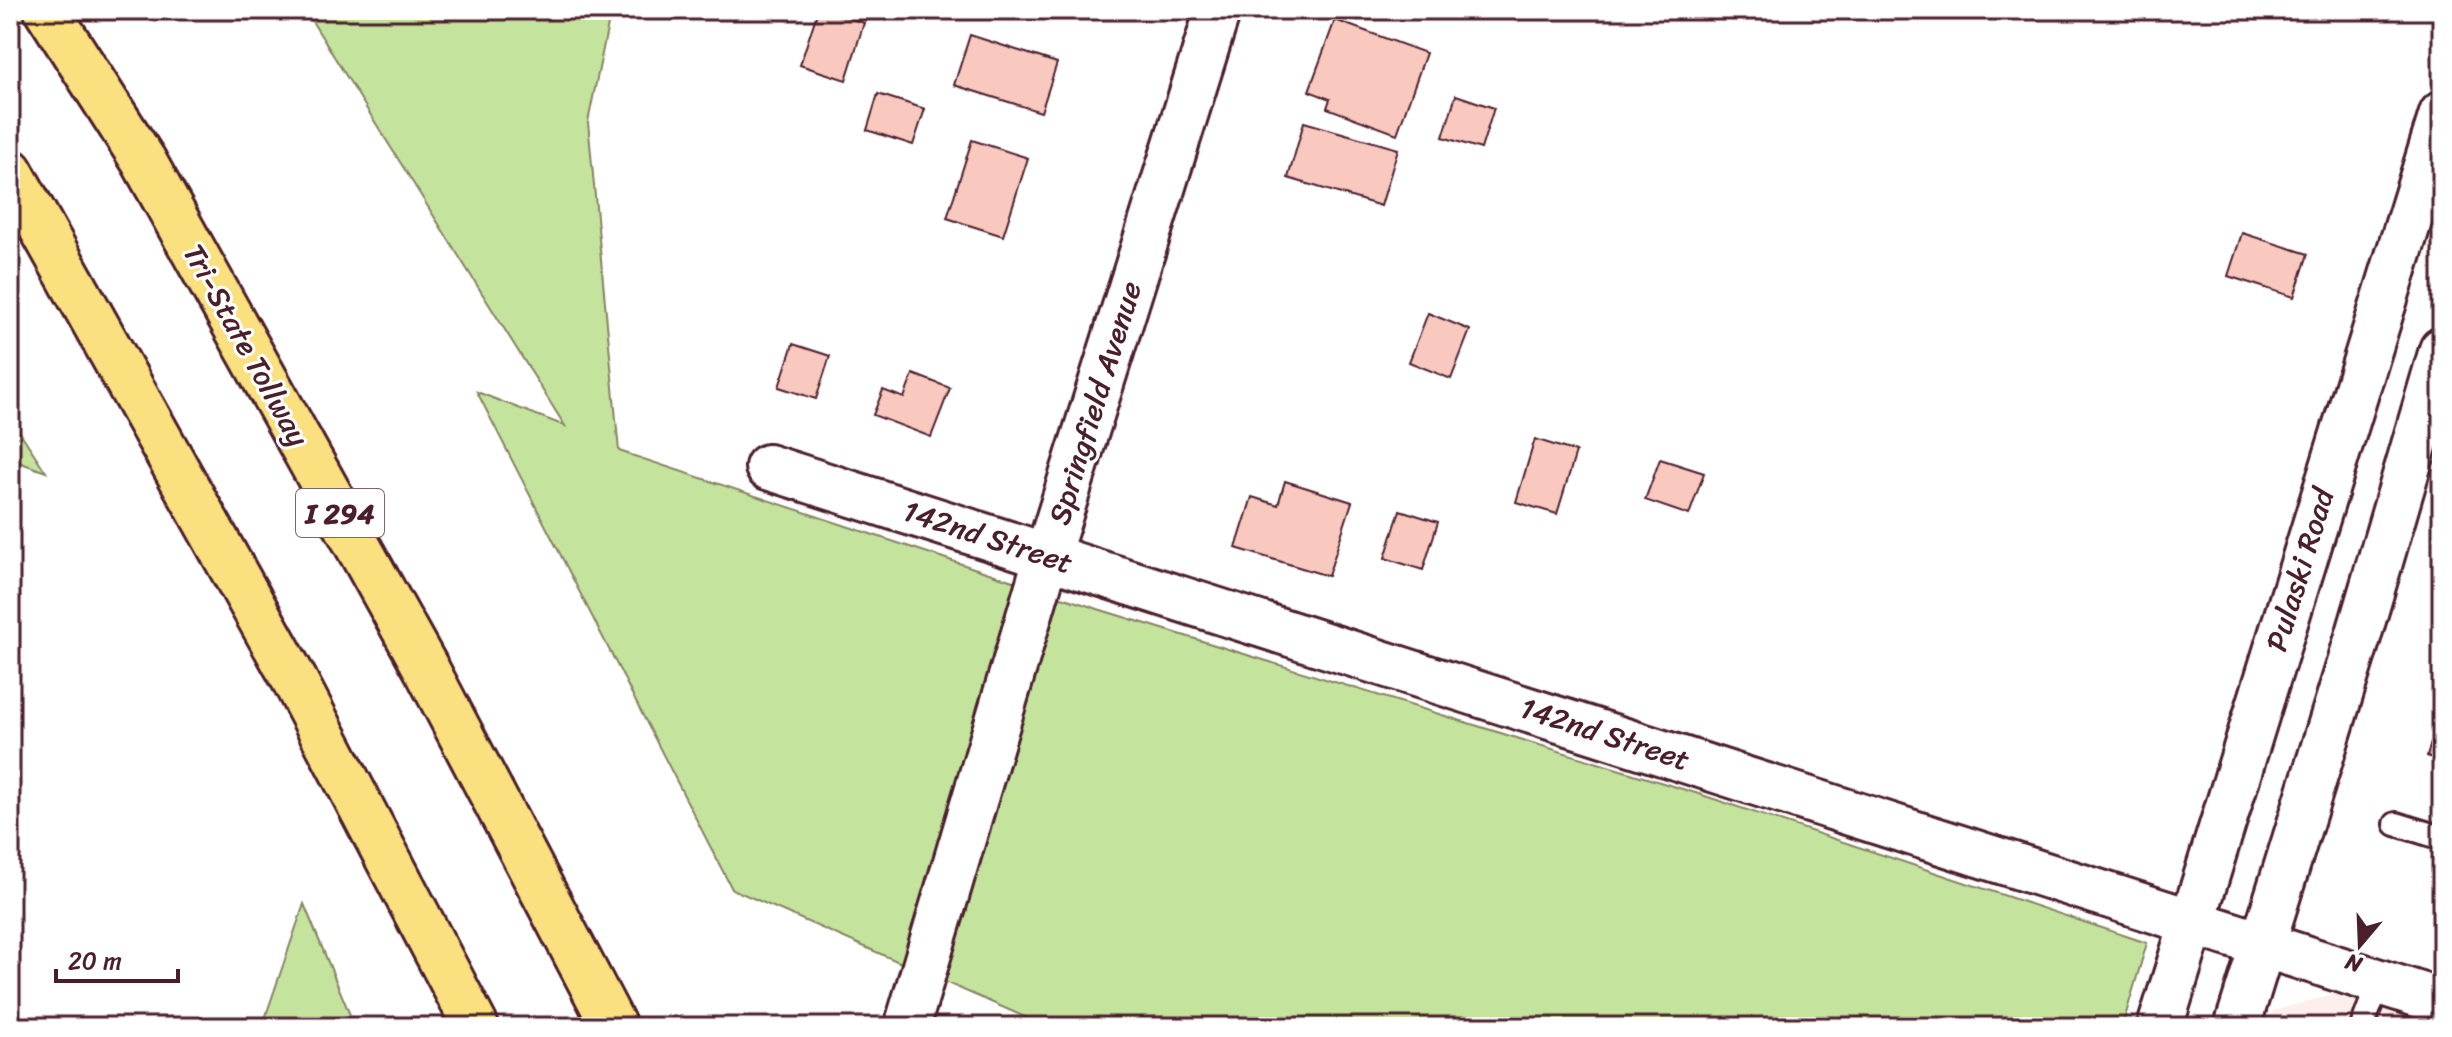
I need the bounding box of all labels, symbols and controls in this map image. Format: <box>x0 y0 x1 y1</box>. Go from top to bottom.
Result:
street label: Tri-State Tollway <box>168 233 325 457</box>
street label: Springfield Avenue <box>1032 274 1158 532</box>
street label: Pulaski Road <box>2250 480 2351 658</box>
street label: 142nd Street <box>896 484 1080 590</box>
road number: I 294 <box>296 489 384 537</box>
street label: 142nd Street <box>1513 681 1697 787</box>
north arrow <box>2320 905 2400 985</box>
scale bar <box>56 933 178 983</box>
text: 20 m <box>68 940 122 982</box>
text: N <box>2339 942 2368 985</box>

